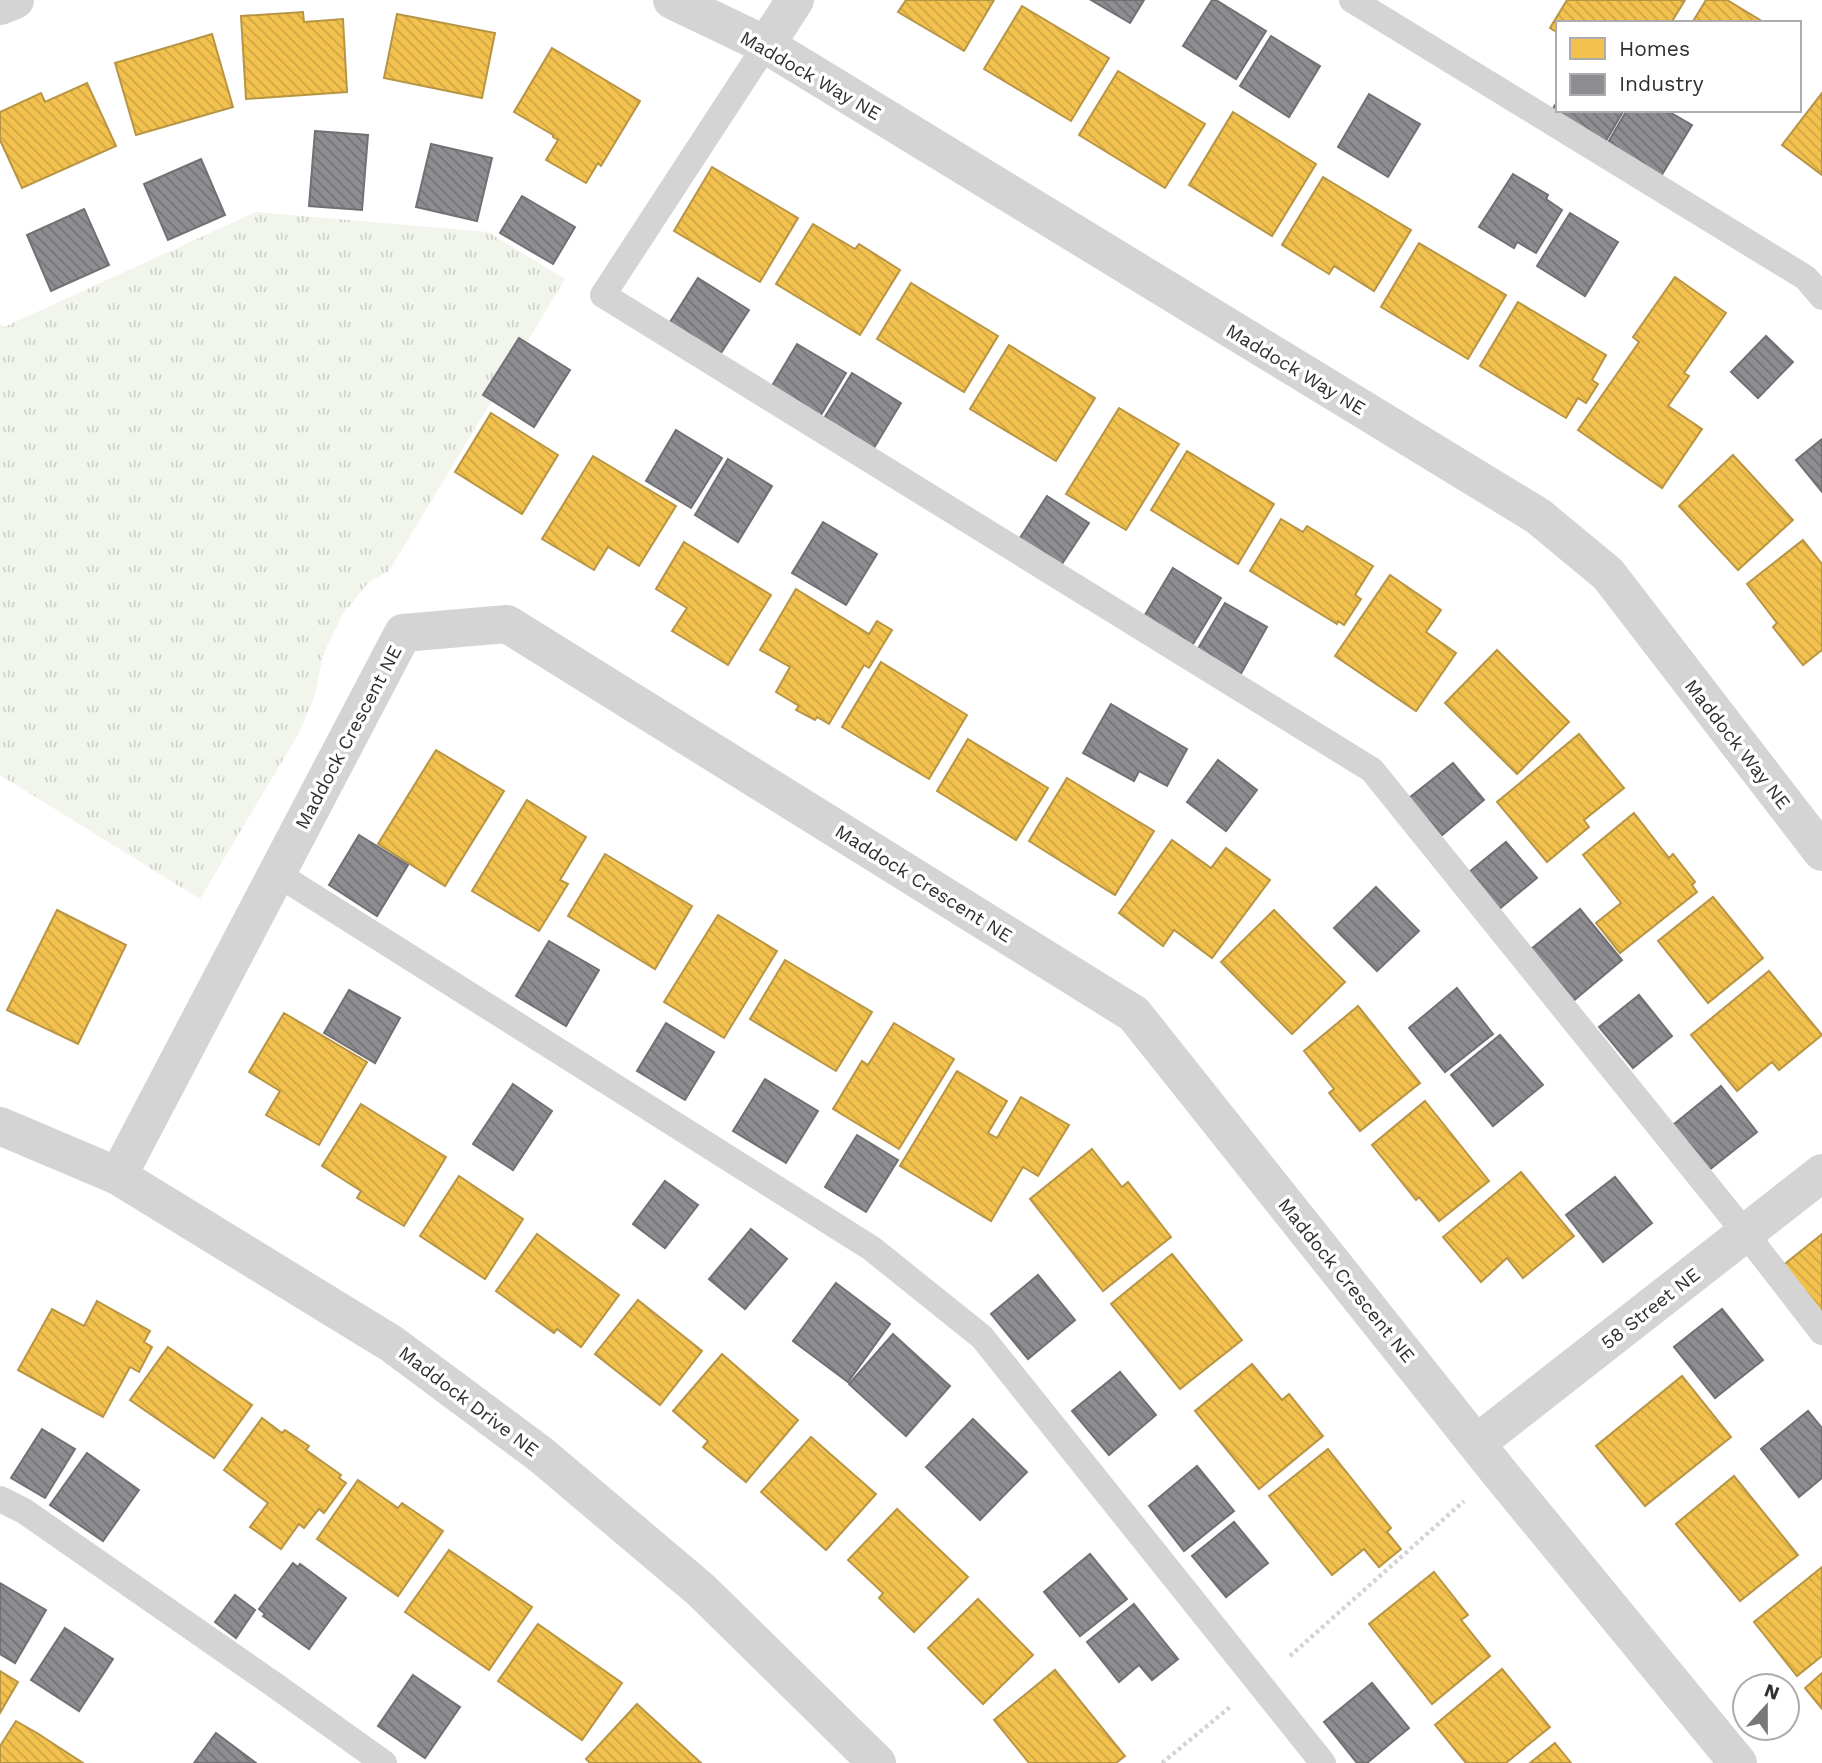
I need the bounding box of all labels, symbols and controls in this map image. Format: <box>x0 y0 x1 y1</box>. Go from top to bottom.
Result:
legend <box>1556 21 1801 112</box>
street label: Maddock Way NE <box>736 26 885 125</box>
text: Homes <box>1619 36 1690 61</box>
text: Industry <box>1619 71 1704 96</box>
street label: Maddock Way NE <box>1222 319 1370 420</box>
street label: Maddock Crescent NE <box>290 641 407 833</box>
street label: Maddock Way NE <box>1680 675 1796 814</box>
street label: Maddock Crescent NE <box>831 819 1017 947</box>
street label: Maddock Crescent NE <box>1273 1194 1420 1367</box>
street label: 58 Street NE <box>1596 1263 1704 1354</box>
street label: Maddock Drive NE <box>394 1341 543 1462</box>
north arrow <box>1731 1672 1801 1742</box>
text: N <box>1761 1678 1783 1705</box>

